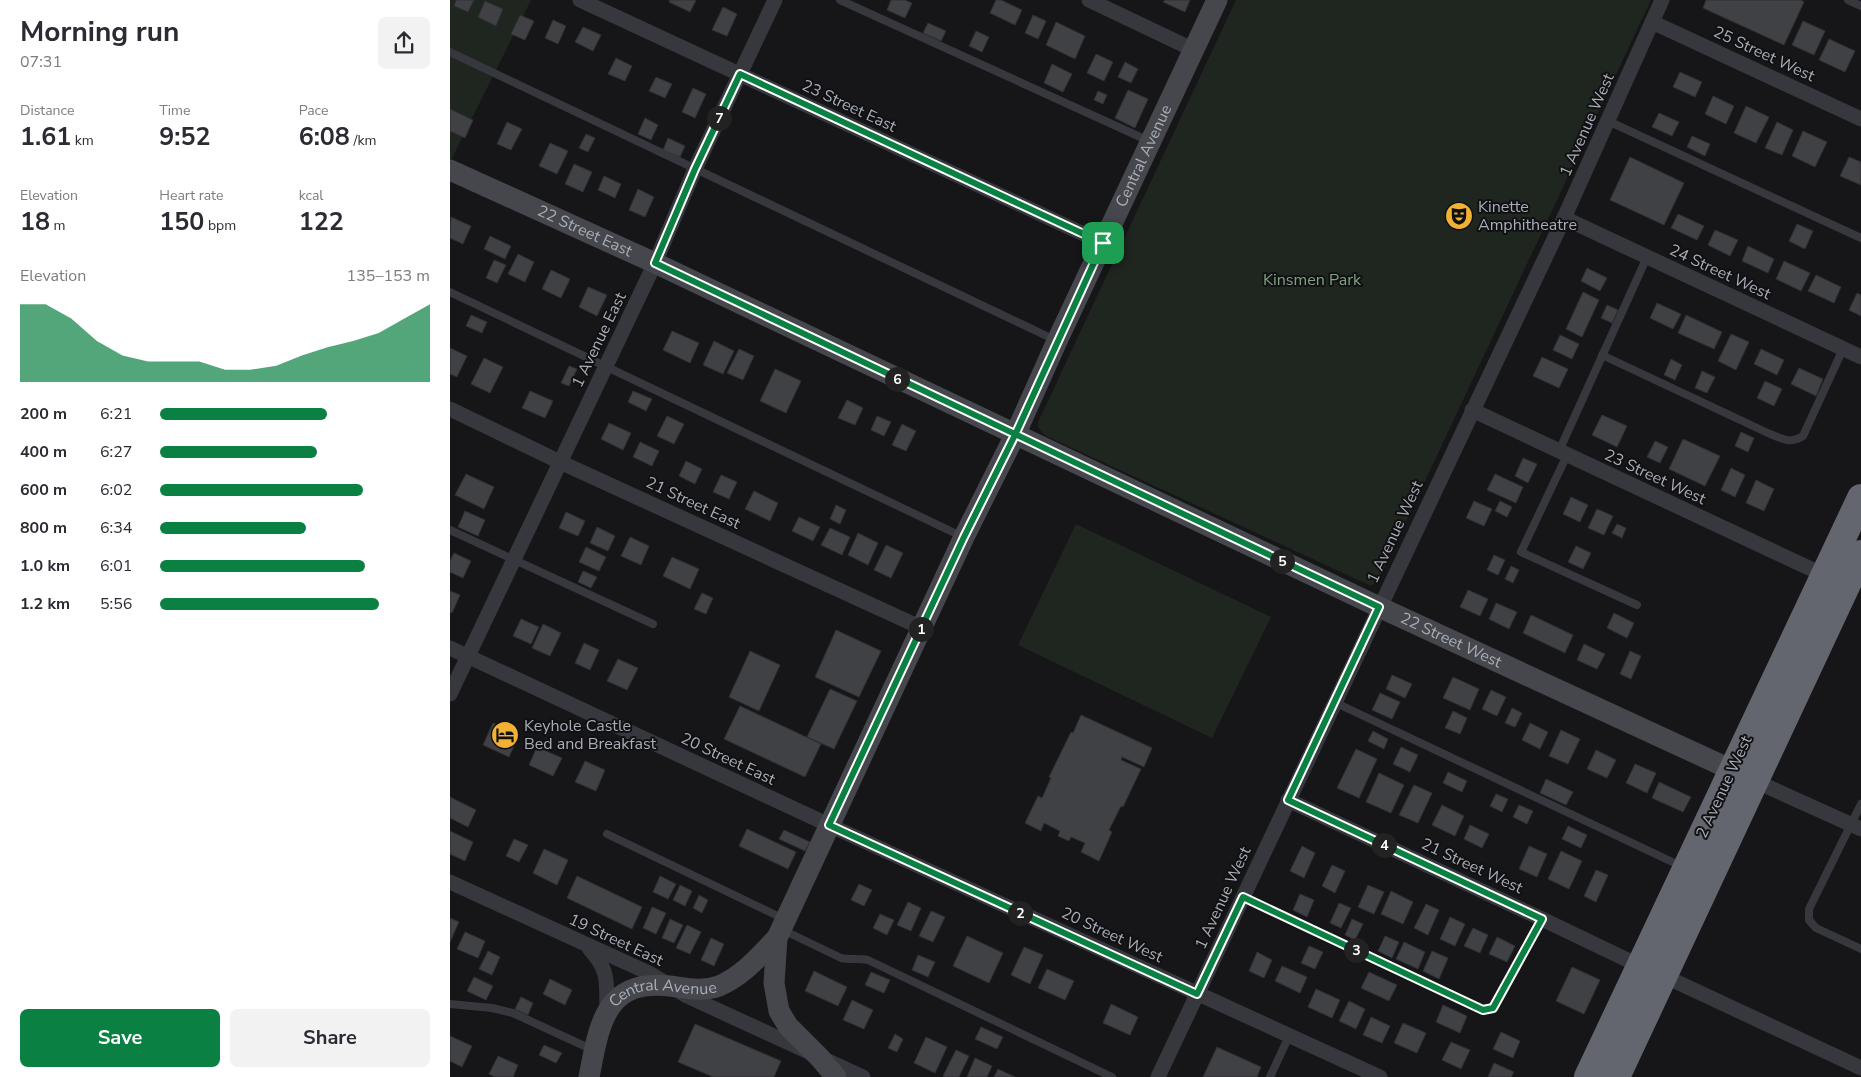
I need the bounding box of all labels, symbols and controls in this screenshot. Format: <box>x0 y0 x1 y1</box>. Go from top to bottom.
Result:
text: Morning run <box>20 13 179 51</box>
button: share <box>378 17 430 69</box>
street label: 25 Street West <box>1710 21 1819 87</box>
text: 07:31 <box>20 51 62 73</box>
street label: 1 Avenue West <box>1554 70 1620 180</box>
street label: 23 Street East <box>798 74 900 138</box>
text: Distance <box>20 101 74 120</box>
text: Time <box>159 101 190 120</box>
text: Pace <box>299 101 328 120</box>
street label: Central Avenue <box>1110 101 1177 211</box>
pin: 7 <box>706 106 732 130</box>
text: 7 <box>715 109 724 128</box>
text: 1.61 <box>20 120 71 154</box>
text: 9:52 <box>159 120 211 154</box>
text: 6:08 <box>299 120 350 154</box>
text: km <box>71 131 94 150</box>
text: /km <box>350 131 376 150</box>
text: Elevation <box>20 186 78 205</box>
text: Heart rate <box>159 186 223 205</box>
text: kcal <box>299 186 323 205</box>
place label: Kinette Amphitheatre <box>1478 196 1577 236</box>
street label: 22 Street East <box>534 200 636 262</box>
theatre icon: Kinette Amphitheatre <box>1444 201 1474 231</box>
text: 18 <box>20 205 50 239</box>
text: 150 <box>159 205 204 239</box>
text: 122 <box>299 205 344 239</box>
text: m <box>50 216 66 235</box>
text: bpm <box>204 216 236 235</box>
pin <box>1082 222 1124 264</box>
icon: arrive <box>1089 229 1117 257</box>
street label: 24 Street West <box>1666 239 1775 305</box>
text: Elevation <box>20 265 86 287</box>
text: 135–153 m <box>347 265 430 287</box>
park label: Kinsmen Park <box>1263 269 1362 291</box>
street label: 1 Avenue East <box>566 288 632 391</box>
pin: 6 <box>884 366 910 392</box>
text: 6 <box>893 370 902 389</box>
text: 200 m <box>20 403 67 425</box>
text: 6:21 <box>100 403 132 425</box>
text: 400 m <box>20 441 67 463</box>
text: 6:27 <box>100 441 132 463</box>
street label: 23 Street West <box>1601 444 1710 510</box>
street label: 21 Street East <box>642 471 744 535</box>
street label: 1 Avenue West <box>1362 477 1429 587</box>
text: 600 m <box>20 479 67 501</box>
text: 6:02 <box>100 479 132 501</box>
text: 800 m <box>20 517 67 539</box>
text: 6:34 <box>100 517 132 539</box>
pin: 5 <box>1270 548 1294 574</box>
text: 5 <box>1278 552 1287 571</box>
text: 1.0 km <box>20 555 70 577</box>
text: 6:01 <box>100 555 132 577</box>
text: 1.2 km <box>20 593 70 615</box>
text: 5:56 <box>100 593 132 615</box>
street label: 22 Street West <box>1397 607 1506 673</box>
pin: 1 <box>908 616 934 642</box>
text: 1 <box>917 620 926 639</box>
place label: Keyhole Castle Bed and Breakfast <box>524 715 657 755</box>
hotel icon: Keyhole Castle Bed and Breakfast <box>490 720 520 750</box>
street label: 20 Street East <box>677 727 779 791</box>
street label: 2 Avenue West <box>1691 732 1758 842</box>
pin: 4 <box>1372 832 1396 858</box>
street label: 21 Street West <box>1418 833 1527 899</box>
text: 4 <box>1380 836 1389 855</box>
street label: 1 Avenue West <box>1190 843 1257 953</box>
pin: 2 <box>1008 900 1032 926</box>
street label: 20 Street West <box>1058 902 1167 968</box>
text: 2 <box>1016 904 1025 923</box>
street label: 19 Street East <box>565 908 667 972</box>
pin: 3 <box>1344 938 1368 962</box>
text: 3 <box>1352 941 1361 960</box>
street label: Central Avenue <box>604 974 719 1012</box>
button: Save <box>20 1009 220 1067</box>
button: Share <box>230 1009 430 1067</box>

